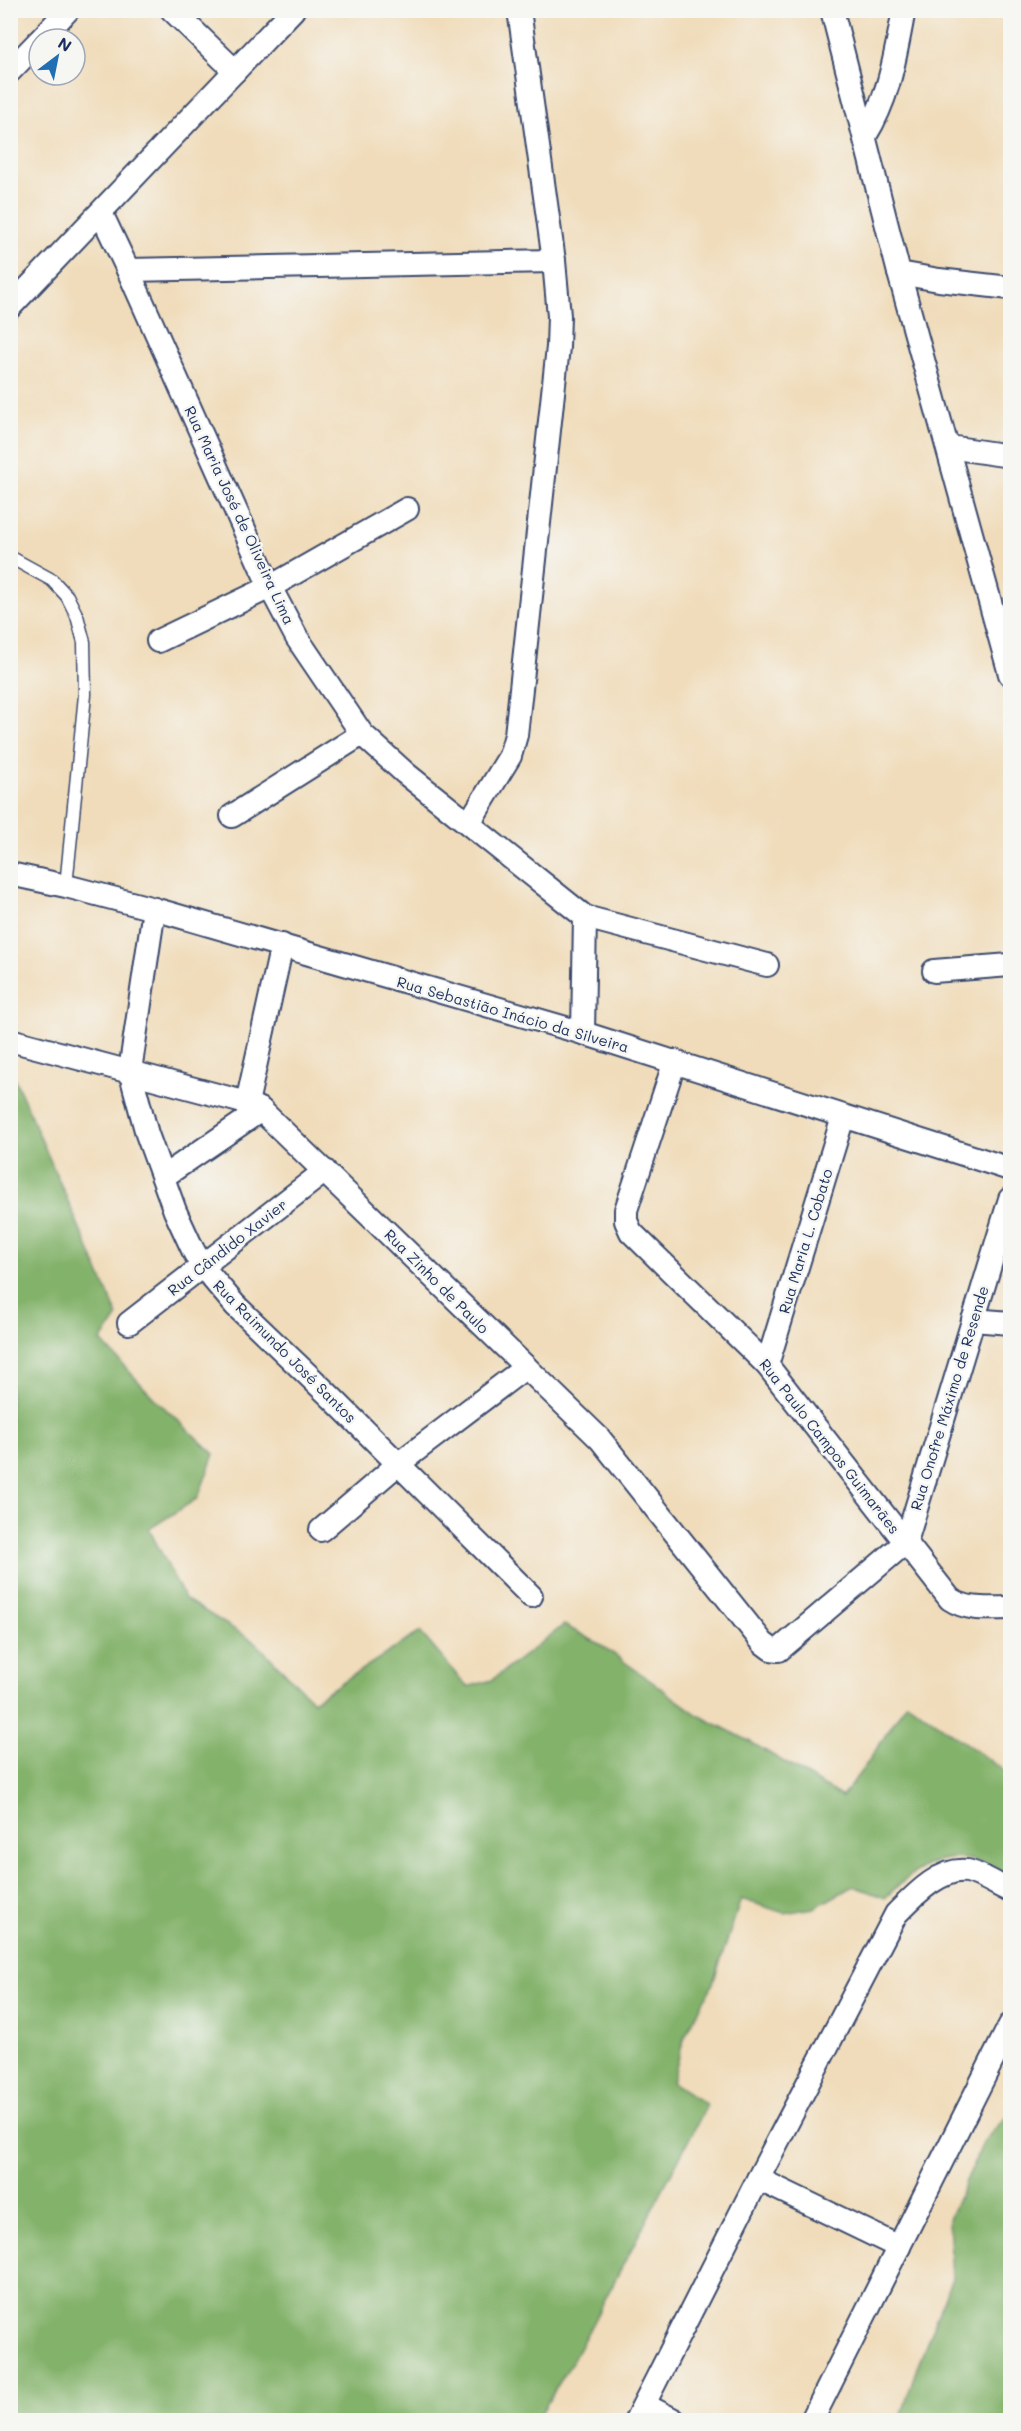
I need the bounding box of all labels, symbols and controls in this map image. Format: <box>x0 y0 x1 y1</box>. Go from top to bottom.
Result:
north arrow <box>27 27 87 87</box>
text: N <box>54 32 76 56</box>
street label: Rua Maria José de Oliveira Lima <box>180 402 300 628</box>
street label: Rua Sebastião Inácio da Silveira <box>395 971 631 1057</box>
street label: Rua Maria L. Cobato <box>773 1166 837 1316</box>
street label: Rua Cândido Xavier <box>163 1194 291 1300</box>
street label: Rua Zinho de Paulo <box>380 1224 494 1338</box>
street label: Rua Raimundo José Santos <box>209 1275 361 1427</box>
street label: Rua Onofre Máximo de Resende <box>905 1283 993 1513</box>
street label: Rua Paulo Campos Guimarães <box>755 1354 905 1538</box>

